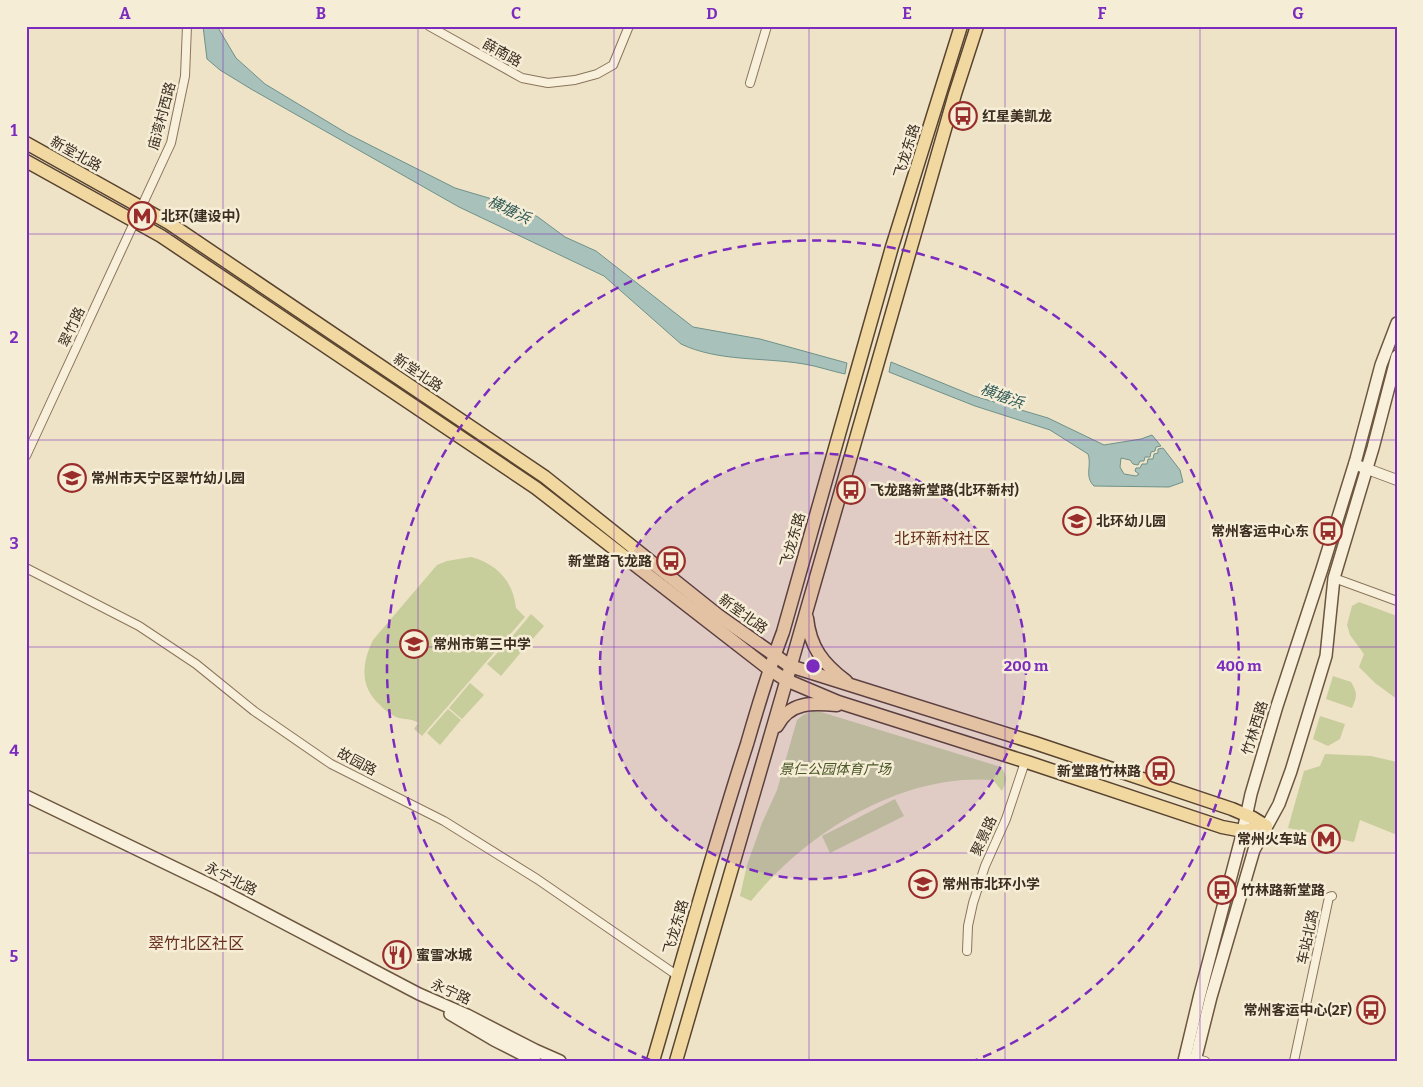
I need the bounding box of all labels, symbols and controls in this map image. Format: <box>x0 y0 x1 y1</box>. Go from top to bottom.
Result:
text: A <box>119 4 131 23</box>
text: B <box>316 4 326 23</box>
text: C <box>511 4 521 23</box>
text: D <box>706 4 718 23</box>
text: E <box>902 4 912 23</box>
text: F <box>1098 4 1107 23</box>
text: G <box>1292 4 1304 23</box>
street label: 薛南路 <box>480 35 524 71</box>
street label: 庙湾村西路 <box>145 80 179 152</box>
bus stop icon: 红星美凯龙 <box>948 101 978 131</box>
place label: 红星美凯龙 <box>982 108 1052 125</box>
text: 1 <box>11 121 18 140</box>
street label: 飞龙东路 <box>891 122 923 180</box>
street label: 新堂北路 <box>47 133 105 175</box>
water label: 横塘浜 <box>485 192 535 229</box>
metro station icon: 北环(建设中) <box>127 201 157 231</box>
place label: 北环(建设中) <box>161 207 240 225</box>
street label: 翠竹路 <box>55 304 89 350</box>
text: 2 <box>9 328 19 347</box>
street label: 新堂北路 <box>390 350 446 396</box>
water label: 横塘浜 <box>978 380 1028 413</box>
school or university icon: 常州市天宁区翠竹幼儿园 <box>57 463 87 493</box>
place label: 常州市天宁区翠竹幼儿园 <box>91 470 245 487</box>
bus stop icon: 飞龙路新堂路(北环新村) <box>836 475 866 505</box>
place label: 飞龙路新堂路(北环新村) <box>870 481 1019 499</box>
school or university icon: 北环幼儿园 <box>1062 506 1092 536</box>
street label: 飞龙东路 <box>777 511 809 569</box>
place label: 北环幼儿园 <box>1096 513 1166 530</box>
bus stop icon: 常州客运中心东 <box>1313 516 1343 546</box>
place label: 常州客运中心东 <box>1211 523 1309 540</box>
district label: 北环新村社区 <box>894 529 990 548</box>
text: 3 <box>9 534 19 553</box>
bus stop icon: 新堂路飞龙路 <box>656 546 686 576</box>
place label: 新堂路飞龙路 <box>568 553 652 570</box>
street label: 新堂北路 <box>715 591 771 637</box>
school or university icon: 常州市第三中学 <box>399 629 429 659</box>
place label: 常州市第三中学 <box>433 636 531 653</box>
centre of rings <box>804 657 822 675</box>
text: 200 m <box>1004 657 1049 675</box>
text: 400 m <box>1216 657 1262 675</box>
street label: 竹林西路 <box>1239 699 1271 757</box>
text: 4 <box>9 741 19 760</box>
street label: 故园路 <box>334 745 380 779</box>
bus stop icon: 新堂路竹林路 <box>1145 756 1175 786</box>
park label: 景仁公园体育广场 <box>779 761 892 778</box>
place label: 新堂路竹林路 <box>1057 763 1141 780</box>
street label: 聚景路 <box>968 813 1000 859</box>
metro station icon: 常州火车站 <box>1311 824 1341 854</box>
place label: 常州火车站 <box>1237 831 1307 848</box>
street label: 永宁北路 <box>202 859 260 899</box>
school or university icon: 常州市北环小学 <box>908 869 938 899</box>
bus stop icon: 竹林路新堂路 <box>1207 875 1237 905</box>
place label: 常州市北环小学 <box>942 876 1040 893</box>
place label: 竹林路新堂路 <box>1241 882 1325 899</box>
street label: 飞龙东路 <box>660 898 692 956</box>
street label: 车站北路 <box>1294 908 1322 966</box>
district label: 翠竹北区社区 <box>148 934 244 953</box>
restaurant icon: 蜜雪冰城 <box>382 940 412 970</box>
text: 5 <box>10 947 19 966</box>
place label: 蜜雪冰城 <box>416 947 472 964</box>
street label: 永宁路 <box>428 976 474 1008</box>
bus stop icon: 常州客运中心(2F) <box>1356 995 1386 1025</box>
place label: 常州客运中心(2F) <box>1243 1001 1352 1019</box>

